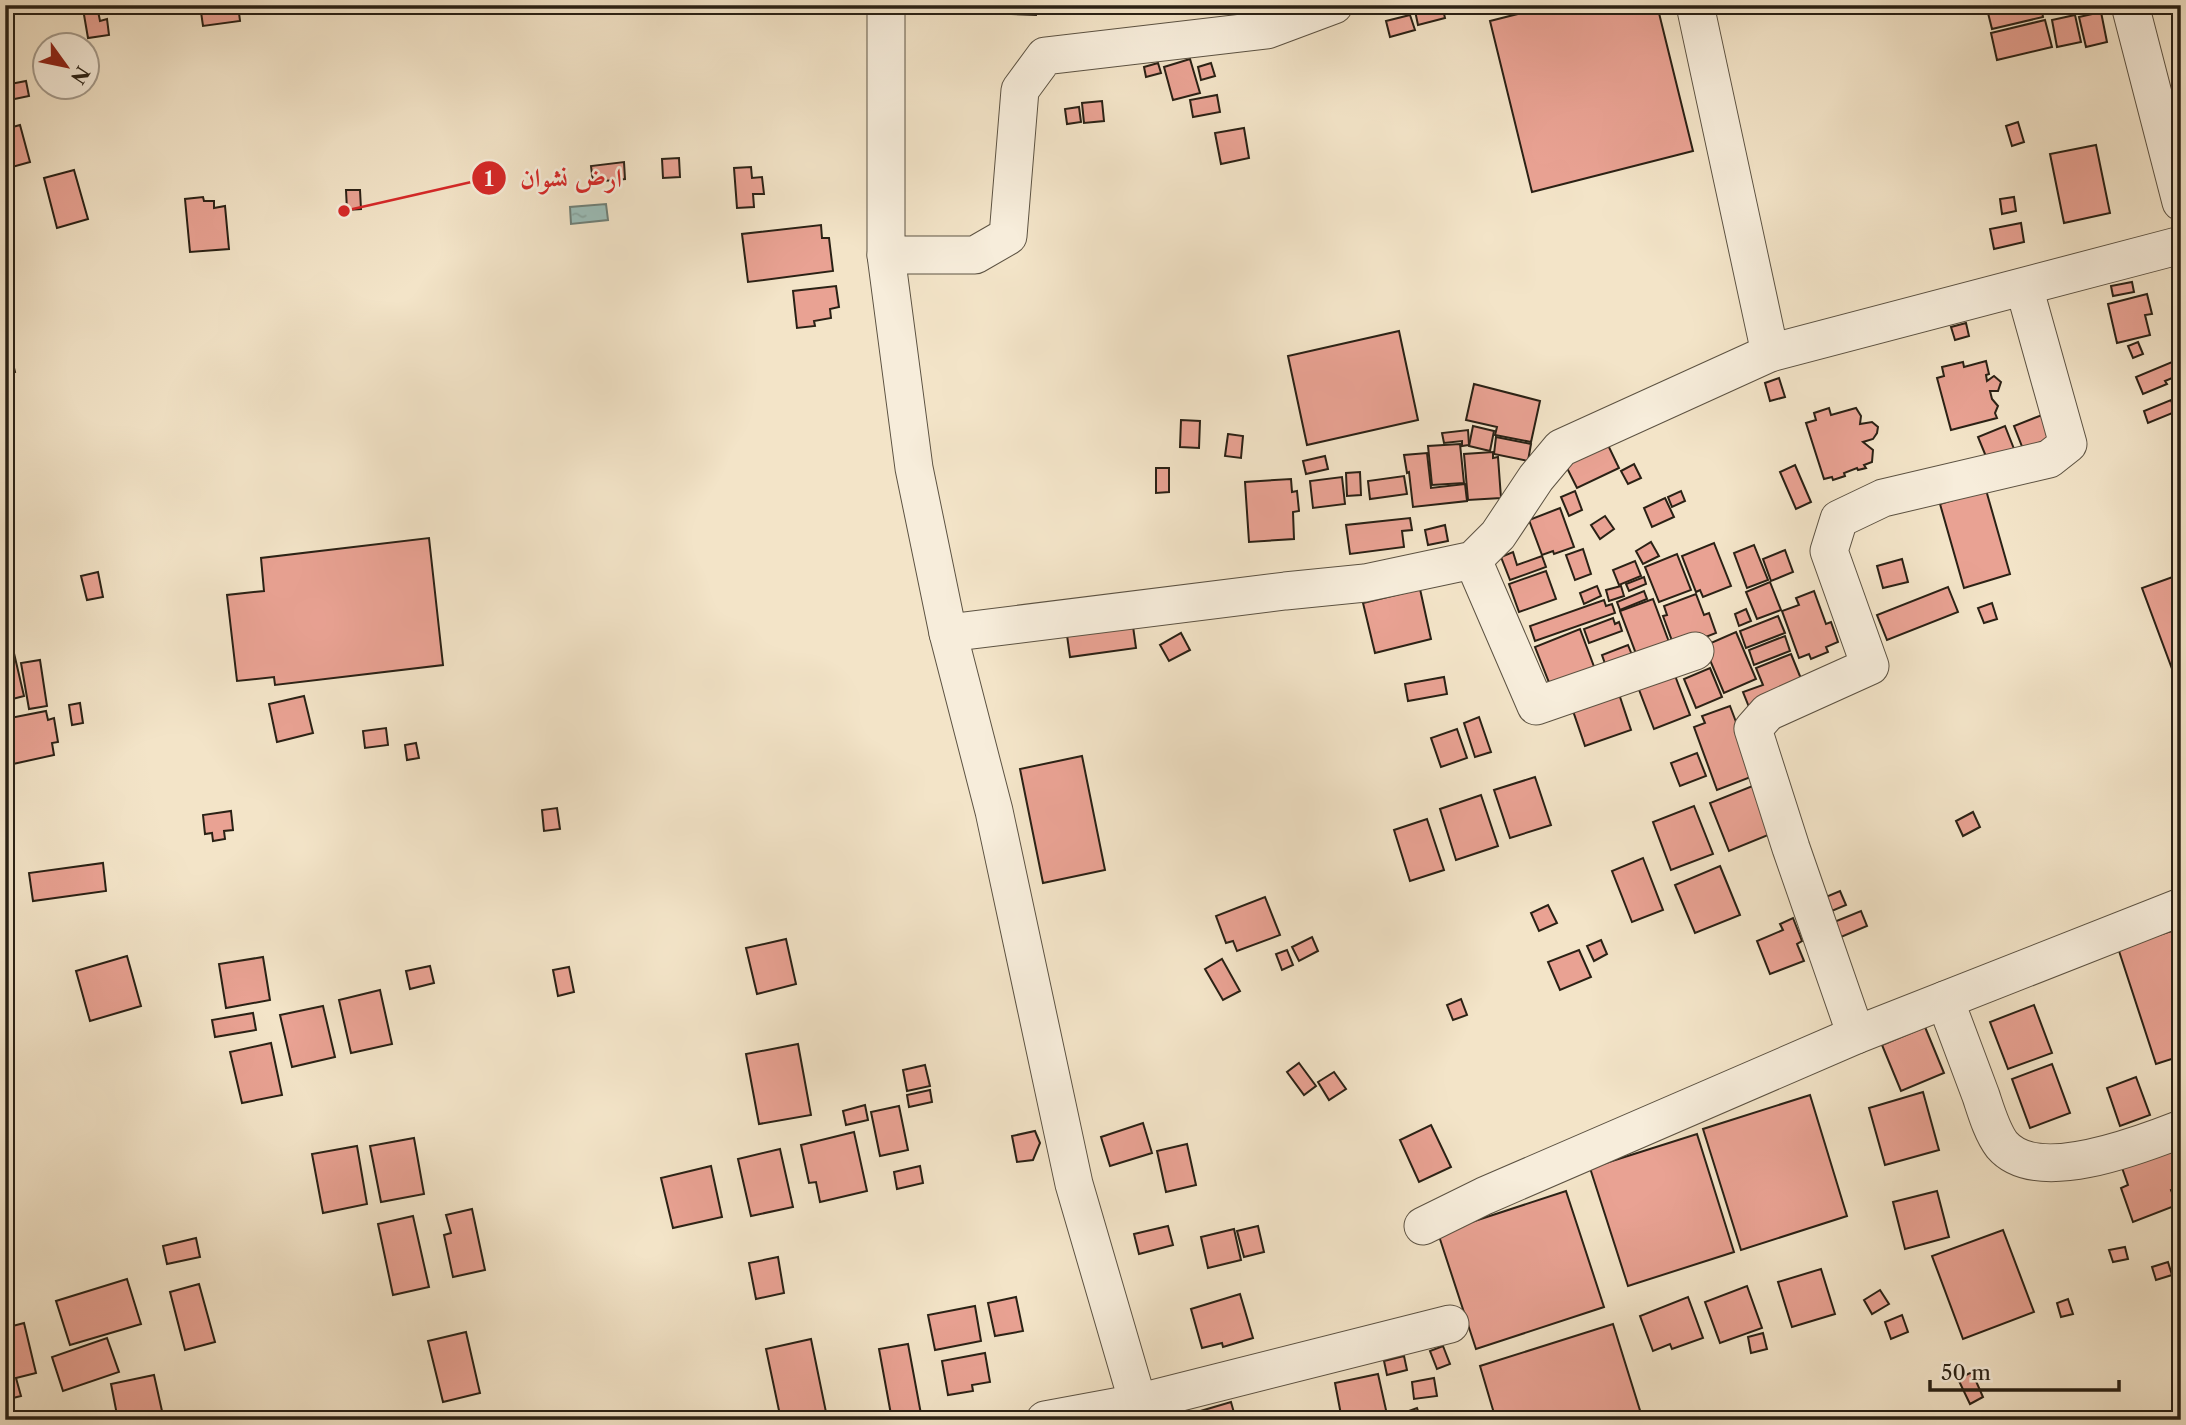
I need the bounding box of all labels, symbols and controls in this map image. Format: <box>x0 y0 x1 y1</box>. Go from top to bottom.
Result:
north arrow <box>32 32 102 102</box>
text: N <box>66 62 94 88</box>
callout: ارض نشوان <box>471 155 636 202</box>
text: ارض نشوان <box>520 162 622 195</box>
text: 1 <box>484 166 494 191</box>
scale bar <box>1930 1348 2120 1392</box>
text: 50 m <box>1941 1360 1991 1385</box>

